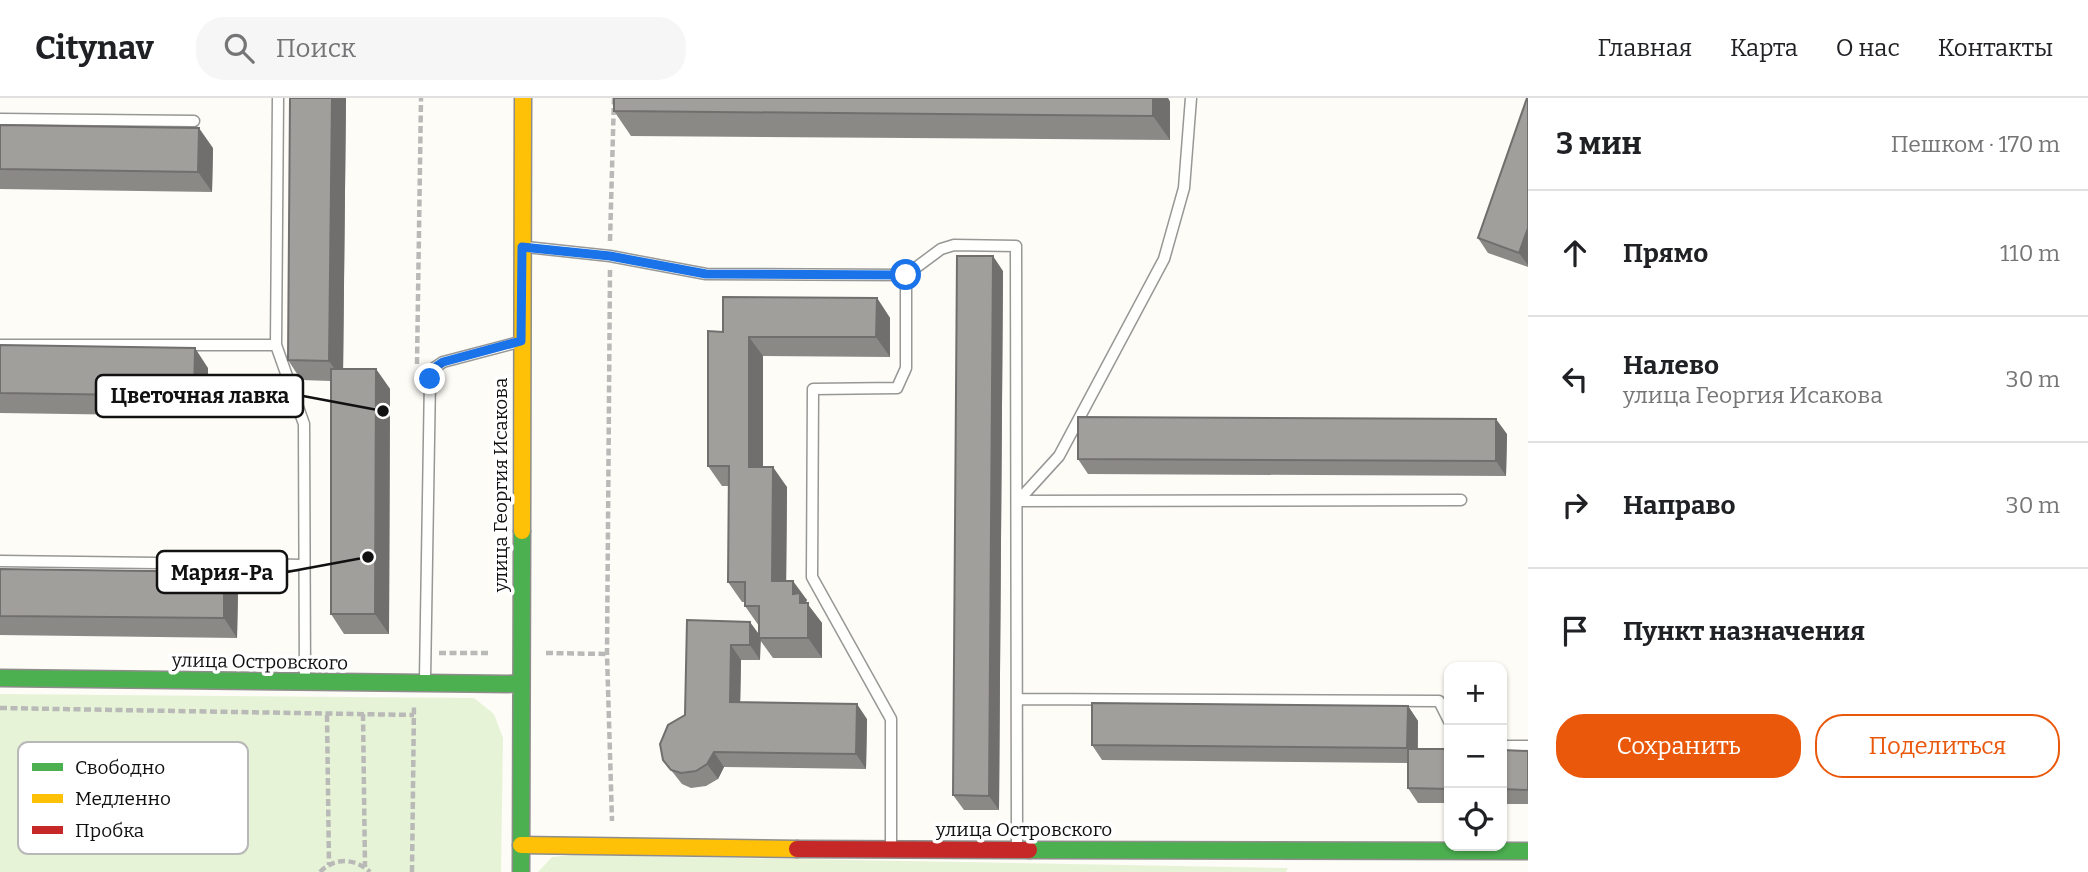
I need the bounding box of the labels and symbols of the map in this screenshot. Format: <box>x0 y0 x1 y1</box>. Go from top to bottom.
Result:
route start <box>890 259 921 290</box>
route end <box>414 363 445 394</box>
callout: Цветочная лавка <box>96 375 303 417</box>
street label: улица Георгия Исакова <box>489 377 512 593</box>
text: Цветочная лавка <box>111 383 290 409</box>
callout: Мария-Ра <box>157 551 287 593</box>
text: Мария-Ра <box>171 560 273 586</box>
street label: улица Островского <box>171 648 348 675</box>
legend <box>18 742 248 854</box>
text: Свободно <box>75 756 165 779</box>
text: Медленно <box>75 787 171 810</box>
street label: улица Островского <box>935 818 1112 841</box>
text: Пробка <box>75 819 145 842</box>

